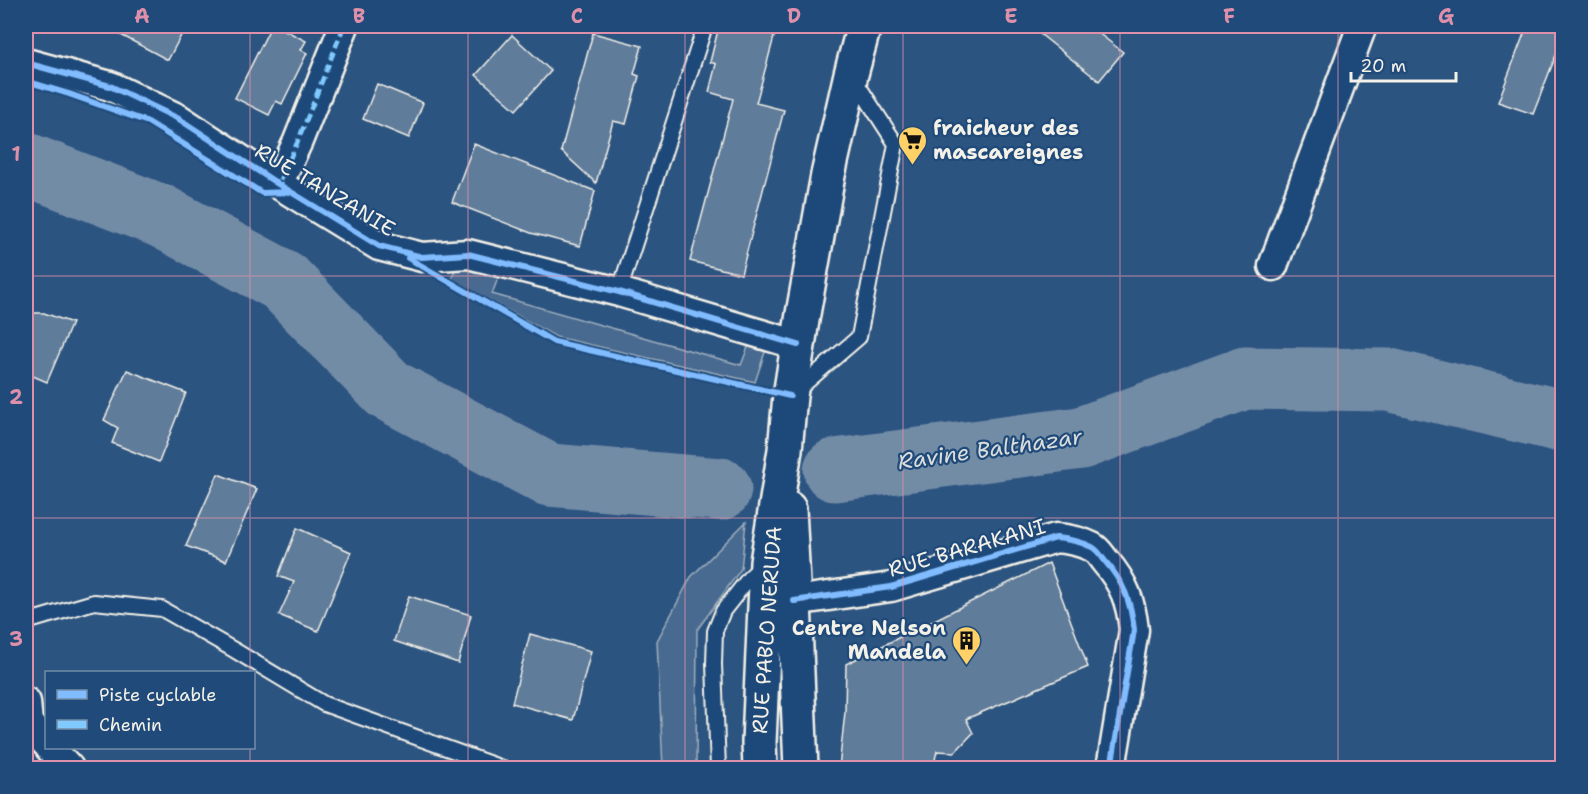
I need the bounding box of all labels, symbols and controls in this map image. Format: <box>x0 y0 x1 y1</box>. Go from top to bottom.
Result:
text: A <box>134 3 150 29</box>
text: B <box>353 3 365 29</box>
text: C <box>571 3 583 29</box>
text: D <box>787 3 801 29</box>
text: E <box>1004 3 1018 29</box>
text: F <box>1223 3 1235 29</box>
text: G <box>1438 3 1454 29</box>
scale bar <box>1351 45 1456 83</box>
text: 20 m <box>1360 54 1406 78</box>
place label: fraicheur des mascareignes <box>933 114 1083 166</box>
supermarket icon: fraicheur des mascareignes <box>896 124 928 166</box>
street label: RUE TANZANIE <box>250 137 400 243</box>
text: 1 <box>11 141 21 167</box>
text: 2 <box>9 384 23 410</box>
water label: Ravine Balthazar <box>896 422 1085 476</box>
street label: RUE BARAKANI <box>885 512 1049 584</box>
street label: RUE PABLO NERUDA <box>746 525 788 735</box>
place label: Centre Nelson Mandela <box>792 614 947 666</box>
building icon: Centre Nelson Mandela <box>951 624 983 666</box>
text: 3 <box>9 626 23 652</box>
legend <box>45 671 255 749</box>
text: Piste cyclable <box>99 683 216 707</box>
text: Chemin <box>99 713 162 737</box>

